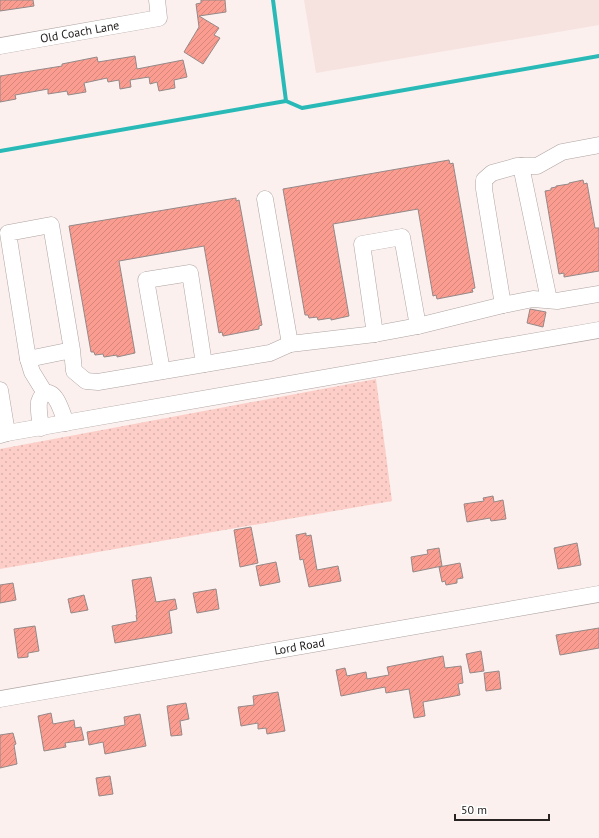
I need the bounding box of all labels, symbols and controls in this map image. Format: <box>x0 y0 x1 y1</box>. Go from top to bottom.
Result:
street label: Old Coach Lane <box>39 17 120 46</box>
street label: Lord Road <box>273 634 326 658</box>
scale bar <box>455 796 549 822</box>
text: 50 m <box>461 802 487 817</box>

